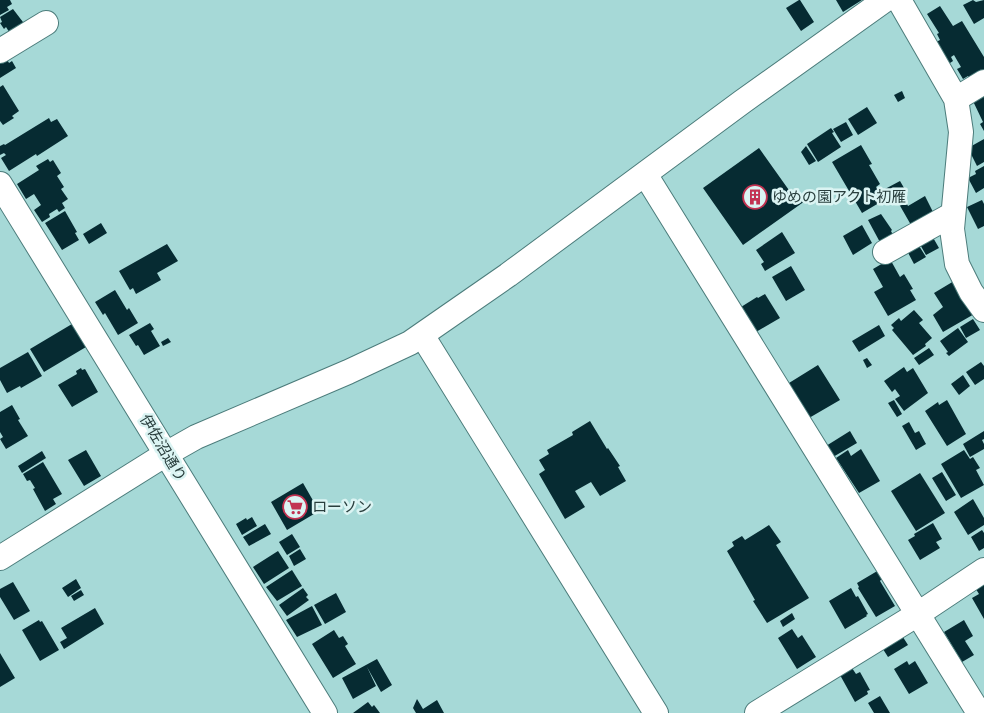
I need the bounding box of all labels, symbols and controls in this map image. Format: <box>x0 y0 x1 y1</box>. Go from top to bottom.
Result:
building icon: ゆめの園アクト初雁 <box>742 184 768 210</box>
place label: ゆめの園アクト初雁 <box>772 186 906 206</box>
street label: 伊佐沼通り <box>136 410 192 485</box>
supermarket icon: ローソン <box>282 494 308 520</box>
place label: ローソン <box>312 496 372 516</box>

